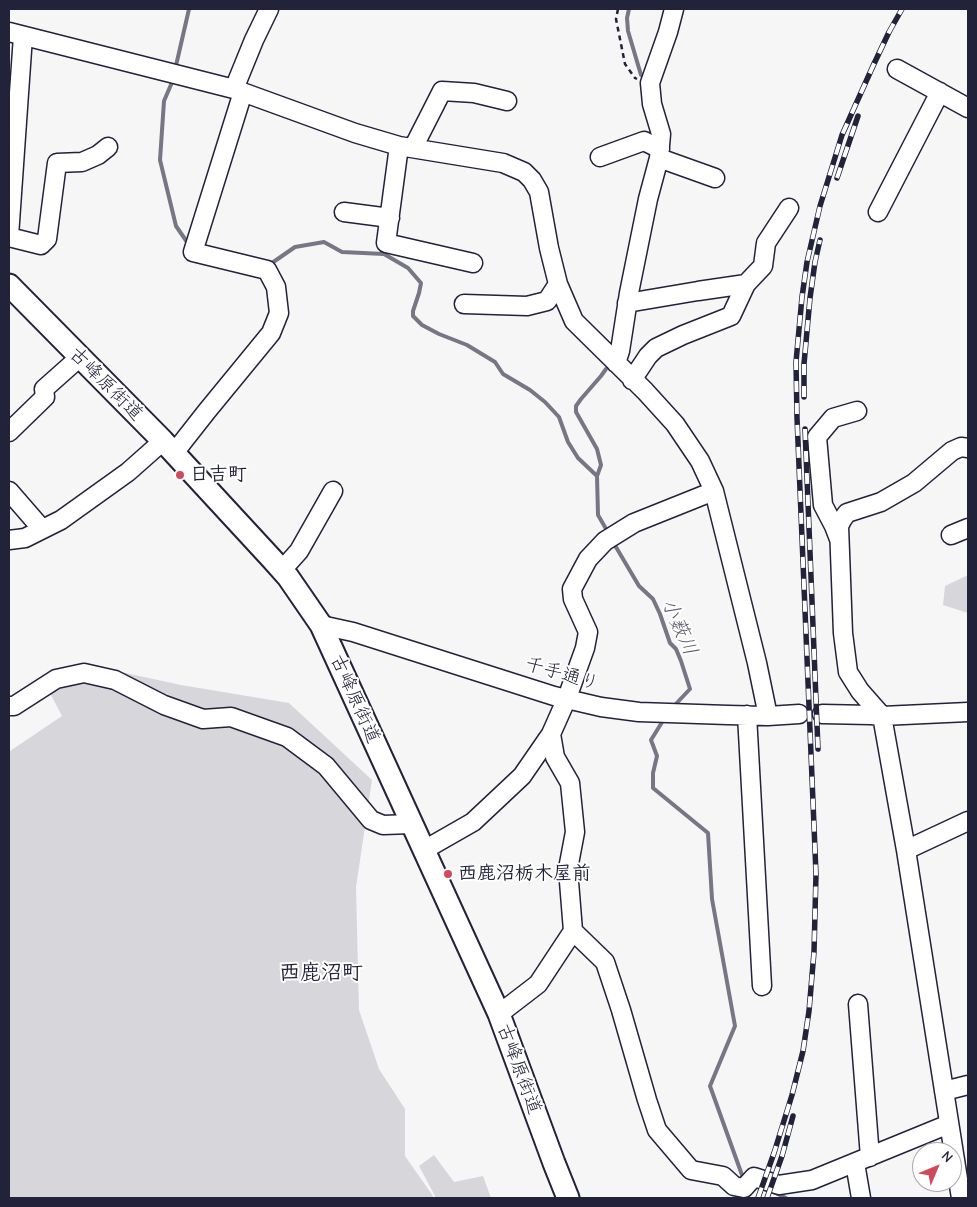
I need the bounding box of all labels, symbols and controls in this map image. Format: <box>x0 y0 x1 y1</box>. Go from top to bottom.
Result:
street label: 古峰原街道 <box>64 342 148 426</box>
place label: 日吉町 <box>190 464 247 486</box>
marker: 日吉町 <box>174 469 186 481</box>
water label: 小薮川 <box>656 595 702 659</box>
street label: 古峰原街道 <box>325 651 385 747</box>
street label: 千手通り <box>522 653 602 695</box>
place label: 西鹿沼栃木屋前 <box>458 863 591 885</box>
marker: 西鹿沼栃木屋前 <box>442 868 454 880</box>
district label: 西鹿沼町 <box>279 960 363 986</box>
street label: 古峰原街道 <box>492 1020 546 1118</box>
north arrow <box>912 1142 962 1192</box>
text: N <box>938 1147 956 1166</box>

